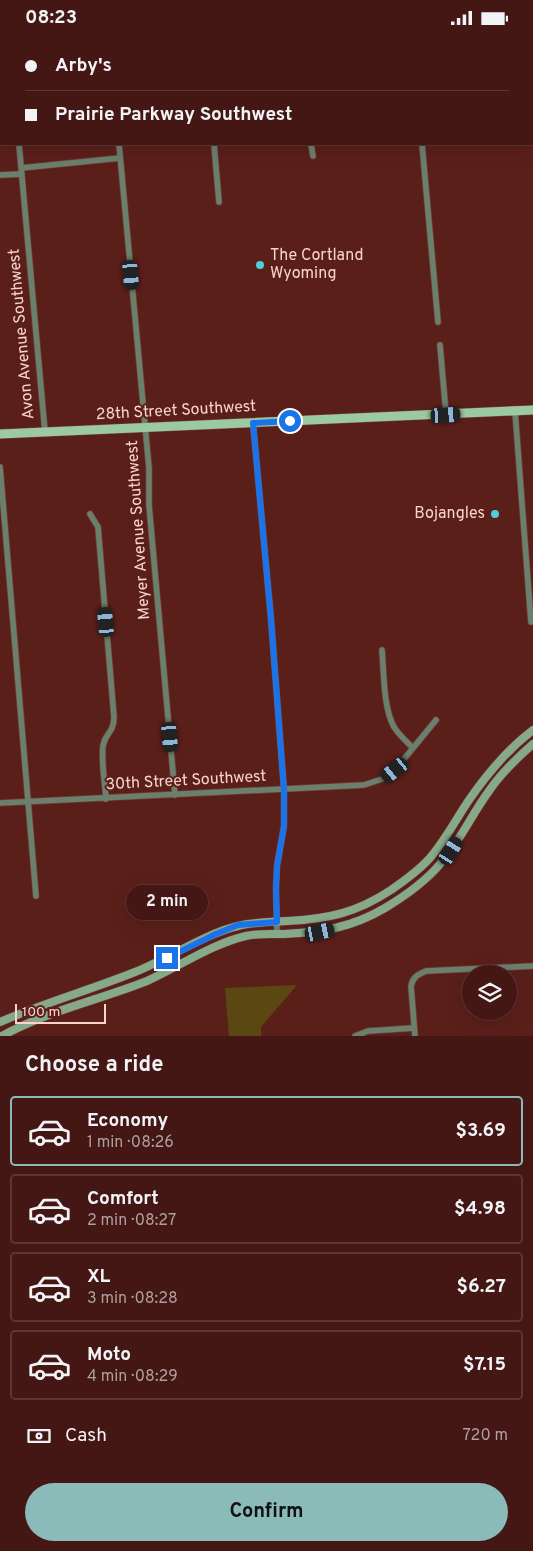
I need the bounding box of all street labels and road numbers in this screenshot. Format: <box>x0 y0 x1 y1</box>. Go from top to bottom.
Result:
street label: Avon Avenue Southwest <box>5 248 39 420</box>
street label: 28th Street Southwest <box>95 397 257 425</box>
street label: Meyer Avenue Southwest <box>123 440 155 620</box>
street label: 30th Street Southwest <box>105 767 267 795</box>

